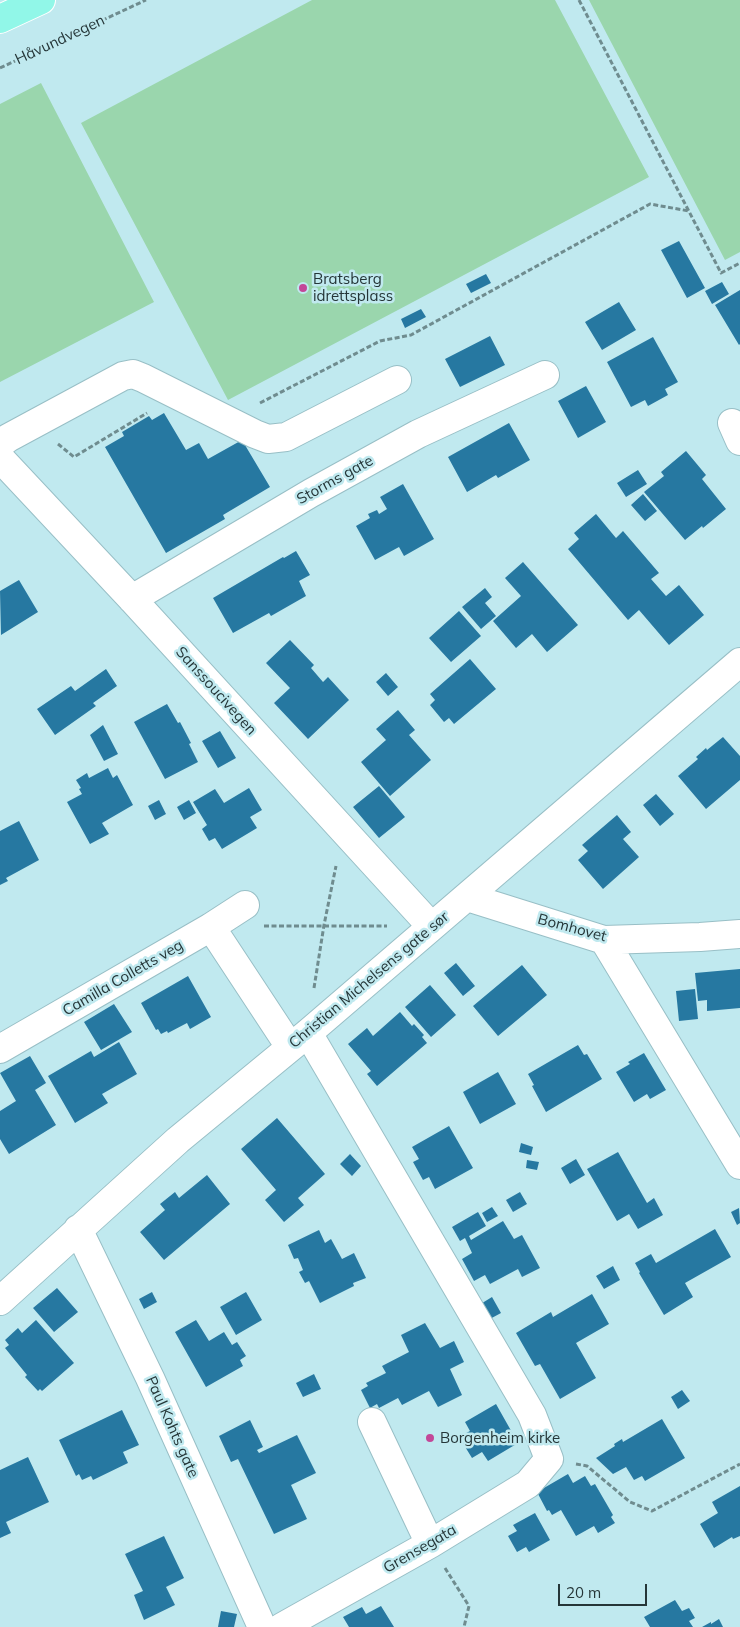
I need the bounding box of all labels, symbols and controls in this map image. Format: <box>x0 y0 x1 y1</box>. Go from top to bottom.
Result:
street label: Håvundvegen <box>12 11 108 69</box>
place label: Bratsberg idrettsplass <box>313 270 393 305</box>
marker: Bratsberg idrettsplass <box>297 282 309 294</box>
street label: Storms gate <box>294 452 376 508</box>
street label: Sanssoucivegen <box>172 643 260 739</box>
street label: Christian Michelsens gate sør <box>286 908 452 1052</box>
street label: Bomhovet <box>536 910 608 946</box>
street label: Camilla Colletts veg <box>60 936 186 1020</box>
street label: Paul Kohts gate <box>142 1373 202 1481</box>
place label: Borgenheim kirke <box>440 1429 560 1447</box>
marker: Borgenheim kirke <box>424 1432 436 1444</box>
street label: Grensegata <box>380 1521 460 1577</box>
scale bar <box>560 1574 649 1606</box>
text: 20 m <box>566 1583 601 1602</box>

